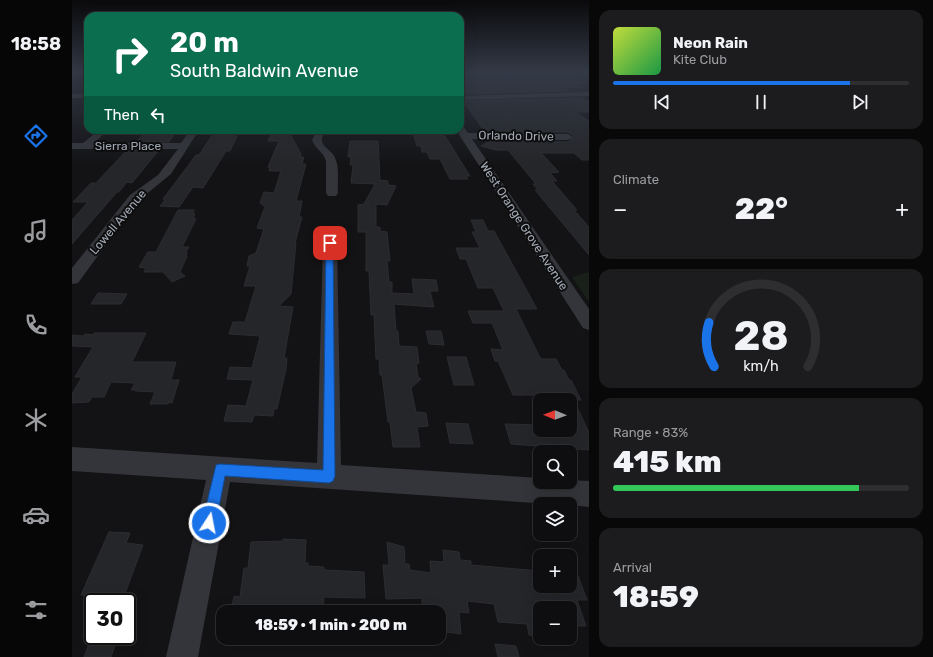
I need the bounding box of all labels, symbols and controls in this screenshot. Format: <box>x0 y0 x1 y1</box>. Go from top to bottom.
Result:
text: 20 m <box>170 26 239 59</box>
icon: right <box>104 28 156 80</box>
text: 18:58 <box>11 33 61 55</box>
text: Neon Rain <box>673 34 748 52</box>
text: Kite Club <box>673 52 727 67</box>
text: South Baldwin Avenue <box>170 60 359 82</box>
icon: previous <box>651 91 673 113</box>
icon: pause <box>750 91 772 113</box>
icon: next <box>849 91 871 113</box>
icon: left <box>147 104 169 126</box>
text: Then <box>104 106 139 124</box>
icon: directions <box>22 122 50 150</box>
street label: Orlando Drive <box>478 128 554 144</box>
street label: Sierra Place <box>95 139 161 153</box>
street label: West Orange Grove Avenue <box>477 159 571 293</box>
text: Climate <box>613 172 659 187</box>
street label: Lowell Avenue <box>87 187 149 257</box>
text: 22° <box>735 191 788 227</box>
text: − <box>613 196 627 223</box>
text: + <box>895 196 909 223</box>
icon: music <box>22 217 50 245</box>
pin <box>313 226 347 260</box>
icon: arrive <box>319 232 341 254</box>
text: 28 <box>733 310 789 359</box>
icon: phone <box>22 311 50 339</box>
text: km/h <box>743 357 779 374</box>
north arrow <box>533 393 577 437</box>
map controls <box>533 393 577 645</box>
icon: climate <box>22 406 50 434</box>
text: Range · 83% <box>613 425 688 440</box>
text: 415 km <box>613 444 722 480</box>
button: search <box>533 445 577 489</box>
button: layers <box>533 497 577 541</box>
icon: car <box>22 501 50 529</box>
position arrow <box>188 502 230 544</box>
button: + <box>533 549 577 593</box>
text: Arrival <box>613 560 652 575</box>
text: 18:59 <box>613 579 699 615</box>
speed limit sign: 30 <box>84 593 136 645</box>
icon: filters <box>22 596 50 624</box>
button: − <box>533 601 577 645</box>
text: 18:59 · 1 min · 200 m <box>255 616 407 634</box>

